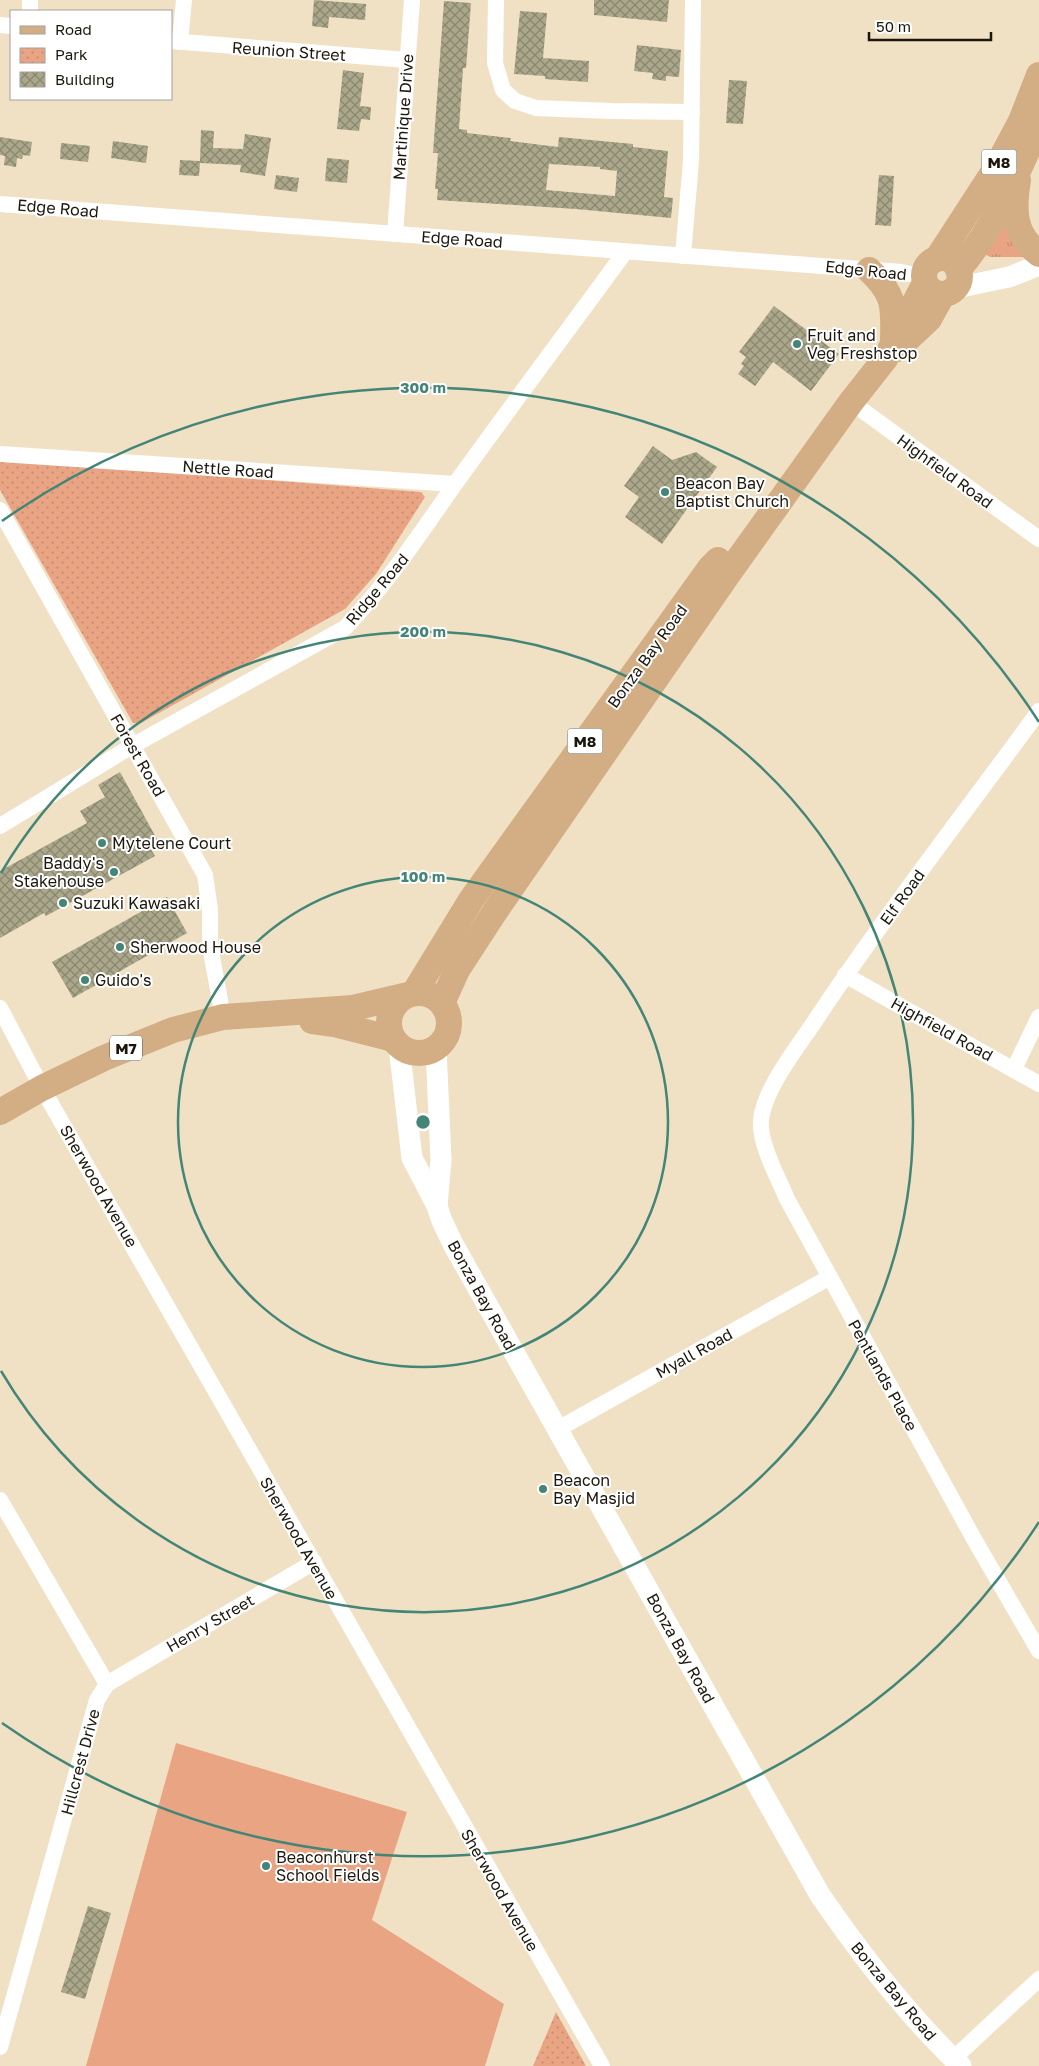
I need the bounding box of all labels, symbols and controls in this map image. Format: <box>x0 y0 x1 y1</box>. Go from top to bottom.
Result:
legend <box>10 10 172 100</box>
scale bar <box>869 10 992 42</box>
text: 50 m <box>876 17 911 35</box>
text: Road <box>55 20 92 38</box>
street label: Reunion Street <box>231 37 347 65</box>
text: Park <box>55 45 88 63</box>
street label: Martinique Drive <box>389 53 417 181</box>
text: Building <box>55 70 115 88</box>
road number: M8 <box>982 150 1016 174</box>
street label: Edge Road <box>16 194 100 222</box>
street label: Edge Road <box>421 226 503 252</box>
street label: Edge Road <box>824 256 908 284</box>
place label: Fruit and Veg Freshstop <box>807 325 918 363</box>
marker: Fruit and Veg Freshstop <box>791 338 803 350</box>
text: 300 m <box>400 378 446 396</box>
street label: Highfield Road <box>893 430 997 512</box>
street label: Nettle Road <box>182 456 274 482</box>
place label: Beacon Bay Baptist Church <box>675 473 789 511</box>
marker: Beacon Bay Baptist Church <box>659 486 671 498</box>
street label: Ridge Road <box>341 549 413 629</box>
street label: Bonza Bay Road <box>603 600 691 712</box>
text: 200 m <box>400 622 446 640</box>
street label: Forest Road <box>106 710 170 800</box>
road number: M8 <box>568 728 602 754</box>
place label: Mytelene Court <box>112 833 231 853</box>
marker: Mytelene Court <box>96 837 108 849</box>
place label: Baddy's Stakehouse <box>14 853 104 891</box>
street label: Elf Road <box>875 865 929 929</box>
marker: Baddy's Stakehouse <box>108 866 120 878</box>
text: 100 m <box>401 867 445 885</box>
place label: Suzuki Kawasaki <box>73 893 200 913</box>
marker: Suzuki Kawasaki <box>57 897 69 909</box>
place label: Sherwood House <box>130 937 261 957</box>
marker: Sherwood House <box>114 941 126 953</box>
place label: Guido's <box>95 970 152 990</box>
marker: Guido's <box>79 974 91 986</box>
street label: Highfield Road <box>887 993 997 1065</box>
road number: M7 <box>110 1036 142 1060</box>
centre of rings <box>414 1113 432 1131</box>
street label: Sherwood Avenue <box>56 1121 142 1251</box>
street label: Bonza Bay Road <box>443 1236 521 1354</box>
street label: Pentlands Place <box>844 1316 922 1434</box>
street label: Myall Road <box>652 1324 736 1382</box>
place label: Beacon Bay Masjid <box>553 1470 635 1508</box>
street label: Sherwood Avenue <box>256 1473 342 1603</box>
marker: Beacon Bay Masjid <box>537 1483 549 1495</box>
street label: Bonza Bay Road <box>642 1589 720 1707</box>
street label: Henry Street <box>162 1590 258 1656</box>
street label: Hillcrest Drive <box>56 1707 104 1817</box>
street label: Sherwood Avenue <box>457 1825 543 1955</box>
place label: Beaconhurst School Fields <box>276 1847 380 1885</box>
marker: Beaconhurst School Fields <box>260 1860 272 1872</box>
street label: Bonza Bay Road <box>847 1937 941 2045</box>

